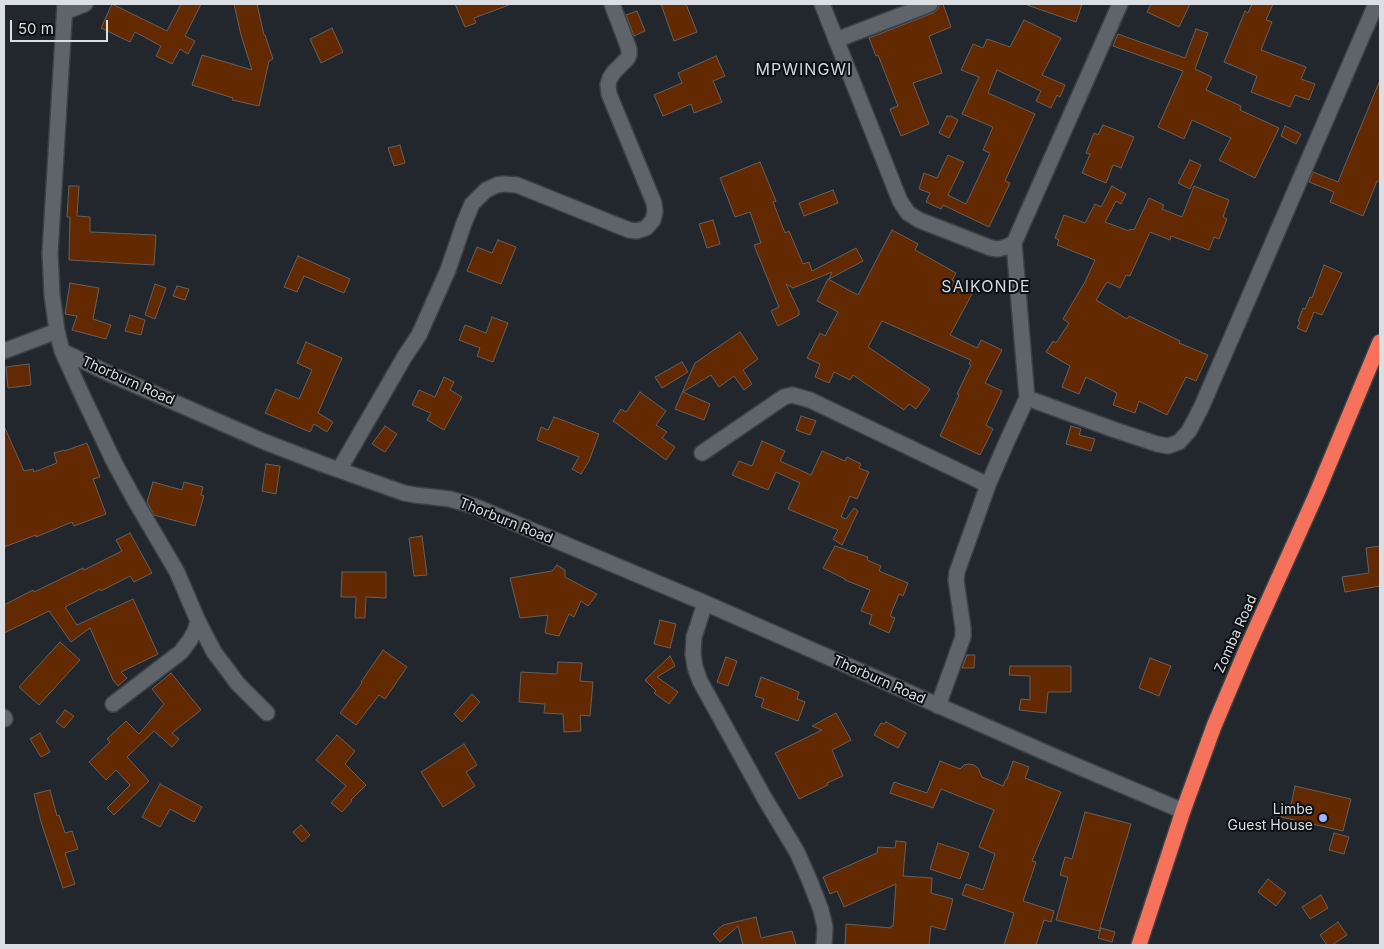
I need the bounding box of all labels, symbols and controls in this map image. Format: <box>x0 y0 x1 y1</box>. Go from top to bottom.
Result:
scale bar <box>12 10 110 42</box>
text: 50 m <box>18 19 54 38</box>
district label: MPWINGWI <box>755 60 853 80</box>
district label: SAIKONDE <box>940 277 1032 297</box>
street label: Thorburn Road <box>79 353 177 409</box>
street label: Thorburn Road <box>457 495 555 547</box>
street label: Zomba Road <box>1211 592 1261 676</box>
street label: Thorburn Road <box>830 652 928 708</box>
place label: Limbe Guest House <box>1228 802 1313 834</box>
marker: Limbe Guest House <box>1317 812 1329 824</box>

